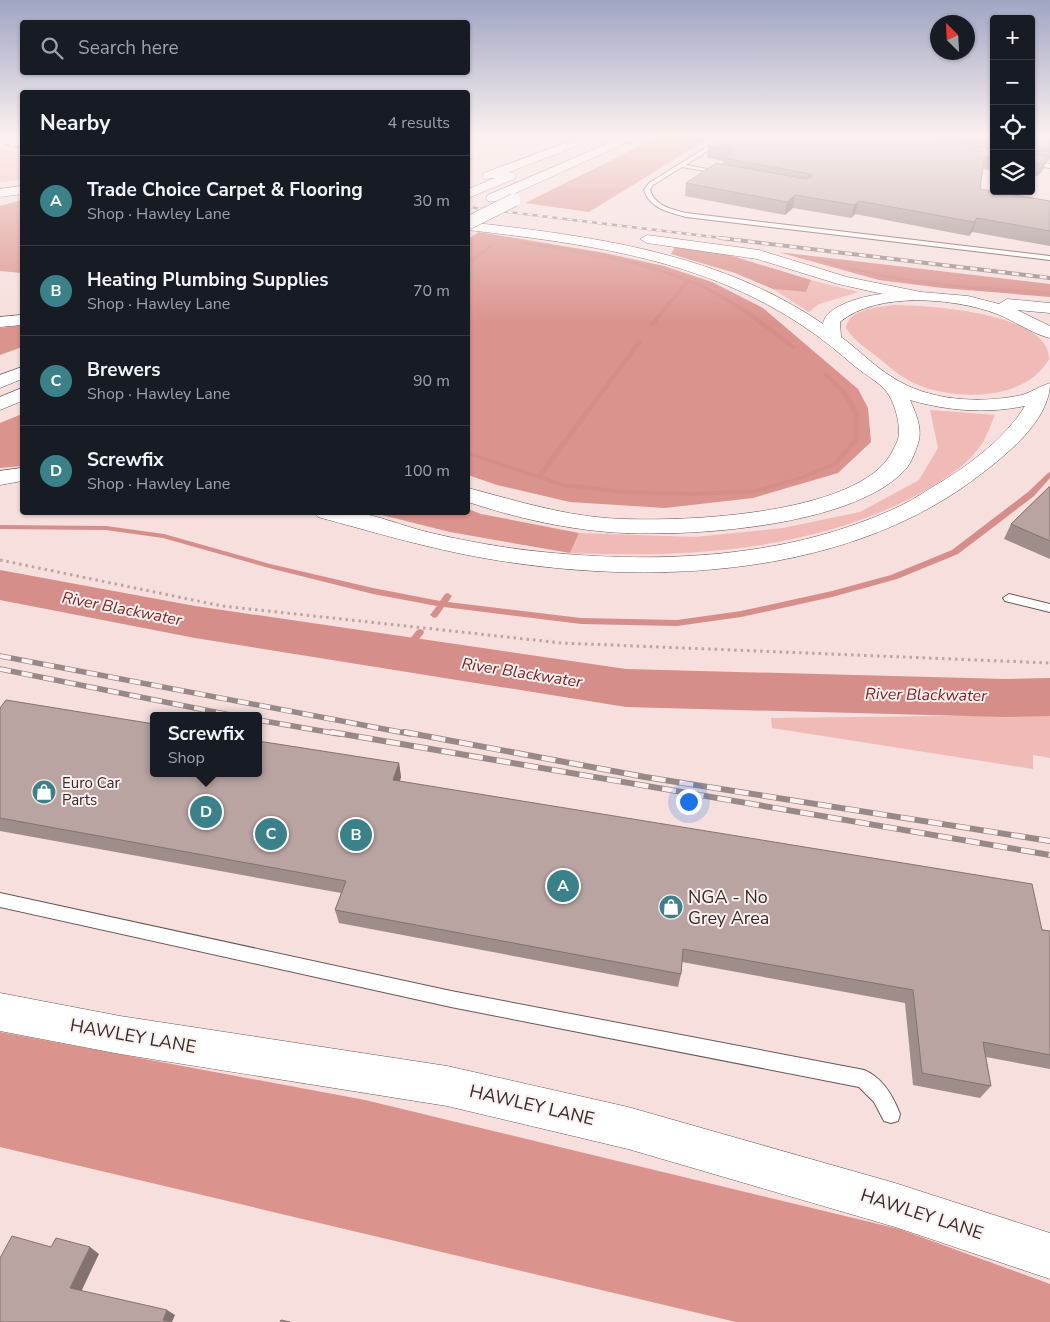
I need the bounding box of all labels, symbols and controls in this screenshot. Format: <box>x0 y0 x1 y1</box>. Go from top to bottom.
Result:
north arrow <box>930 15 975 60</box>
map controls <box>990 15 1035 195</box>
button: + <box>990 15 1035 60</box>
search box <box>20 20 470 75</box>
icon: search <box>38 34 66 62</box>
text: Search here <box>78 35 179 61</box>
button: − <box>990 60 1035 105</box>
button: locate <box>990 105 1035 150</box>
text: Nearby <box>40 109 110 137</box>
text: 4 results <box>388 112 450 134</box>
button: layers <box>990 150 1035 195</box>
text: Trade Choice Carpet & Flooring <box>87 177 363 203</box>
text: A <box>50 190 62 212</box>
text: 30 m <box>413 190 450 212</box>
text: Shop · Hawley Lane <box>87 203 230 225</box>
text: Heating Plumbing Supplies <box>87 267 329 293</box>
text: B <box>50 280 62 302</box>
text: 70 m <box>413 280 450 302</box>
text: Shop · Hawley Lane <box>87 293 230 315</box>
text: Brewers <box>87 357 160 383</box>
text: C <box>51 370 61 392</box>
text: 90 m <box>413 370 450 392</box>
text: Shop · Hawley Lane <box>87 383 230 405</box>
text: Screwfix <box>87 447 164 473</box>
text: D <box>50 460 62 482</box>
text: 100 m <box>403 460 450 482</box>
text: Shop · Hawley Lane <box>87 473 230 495</box>
water label: River Blackwater <box>60 587 185 632</box>
water label: River Blackwater <box>460 653 585 694</box>
water label: River Blackwater <box>865 683 988 707</box>
popup <box>150 712 262 777</box>
text: Screwfix <box>168 721 244 747</box>
text: Shop <box>168 747 205 769</box>
place label: Euro Car Parts <box>62 773 120 810</box>
shop icon: Euro Car Parts <box>31 779 57 805</box>
your location <box>676 789 702 815</box>
pin: D <box>190 793 222 831</box>
pin: C <box>255 815 287 853</box>
pin: B <box>340 816 372 854</box>
pin: A <box>547 867 579 905</box>
place label: NGA - No Grey Area <box>688 885 769 930</box>
shop icon: NGA - No Grey Area <box>658 894 684 920</box>
street label: HAWLEY LANE <box>68 1013 198 1059</box>
street label: HAWLEY LANE <box>467 1079 597 1131</box>
street label: HAWLEY LANE <box>858 1183 986 1245</box>

